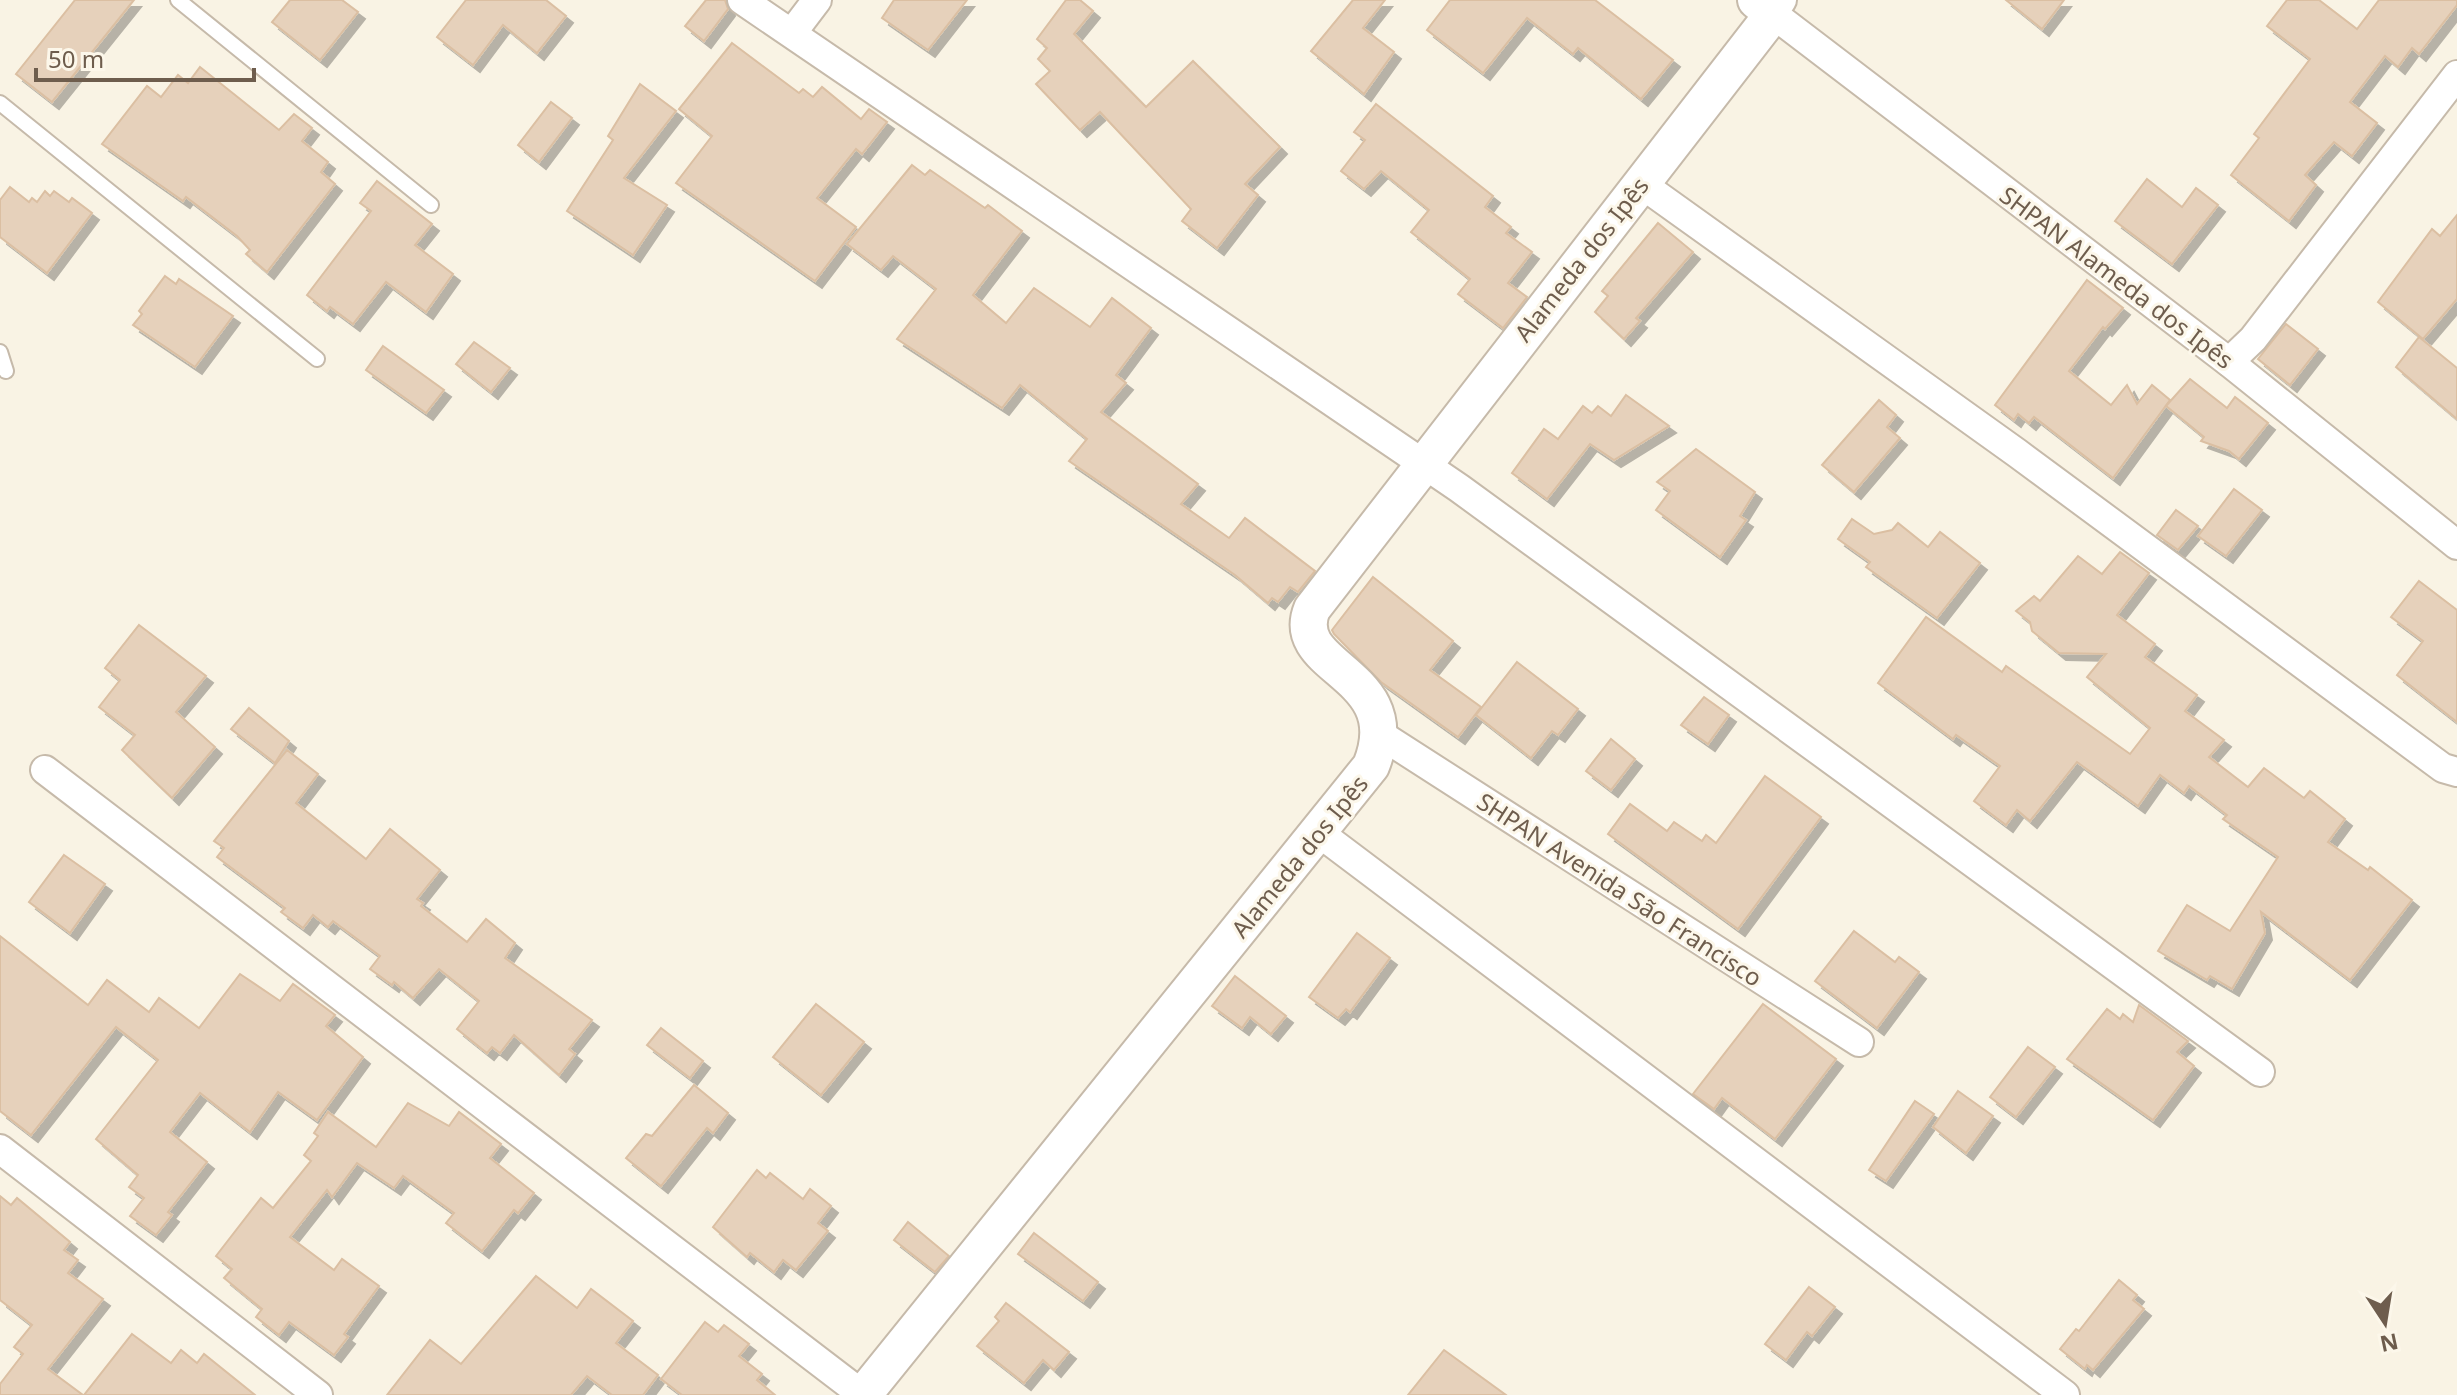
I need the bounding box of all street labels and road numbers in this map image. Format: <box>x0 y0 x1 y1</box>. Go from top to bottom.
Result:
street label: Alameda dos Ipês <box>1506 170 1656 348</box>
street label: SHPAN Alameda dos Ipês <box>1993 178 2241 376</box>
street label: Alameda dos Ipês <box>1223 768 1375 944</box>
street label: SHPAN Avenida São Francisco <box>1471 784 1769 994</box>

